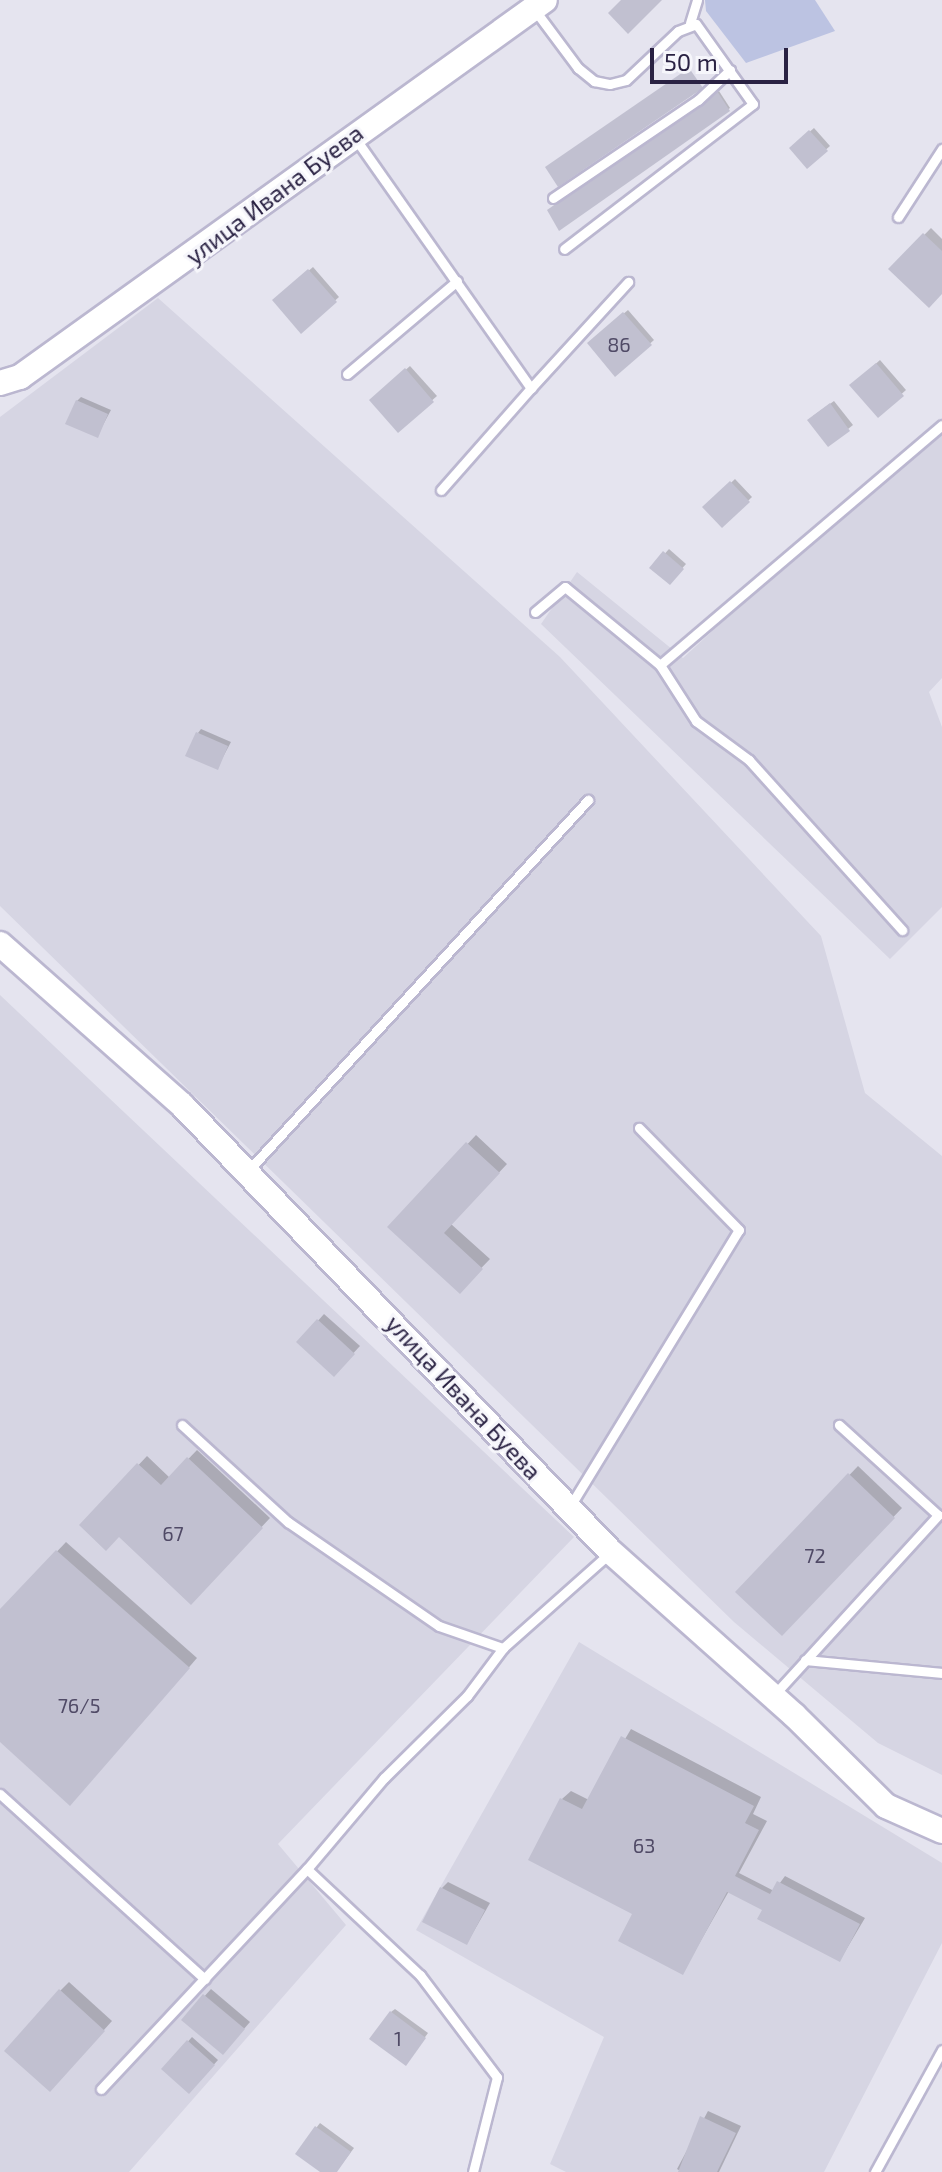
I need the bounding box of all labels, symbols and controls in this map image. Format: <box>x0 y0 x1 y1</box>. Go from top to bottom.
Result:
scale bar <box>654 32 792 82</box>
text: 50 m <box>664 47 718 76</box>
street label: улица Ивана Буева <box>180 118 368 270</box>
house number: 86 <box>607 332 631 356</box>
street label: улица Ивана Буева <box>380 1309 548 1485</box>
house number: 67 <box>162 1521 184 1545</box>
house number: 72 <box>804 1543 826 1567</box>
house number: 76/5 <box>58 1693 100 1717</box>
house number: 63 <box>633 1833 655 1857</box>
house number: 1 <box>394 2026 402 2050</box>

